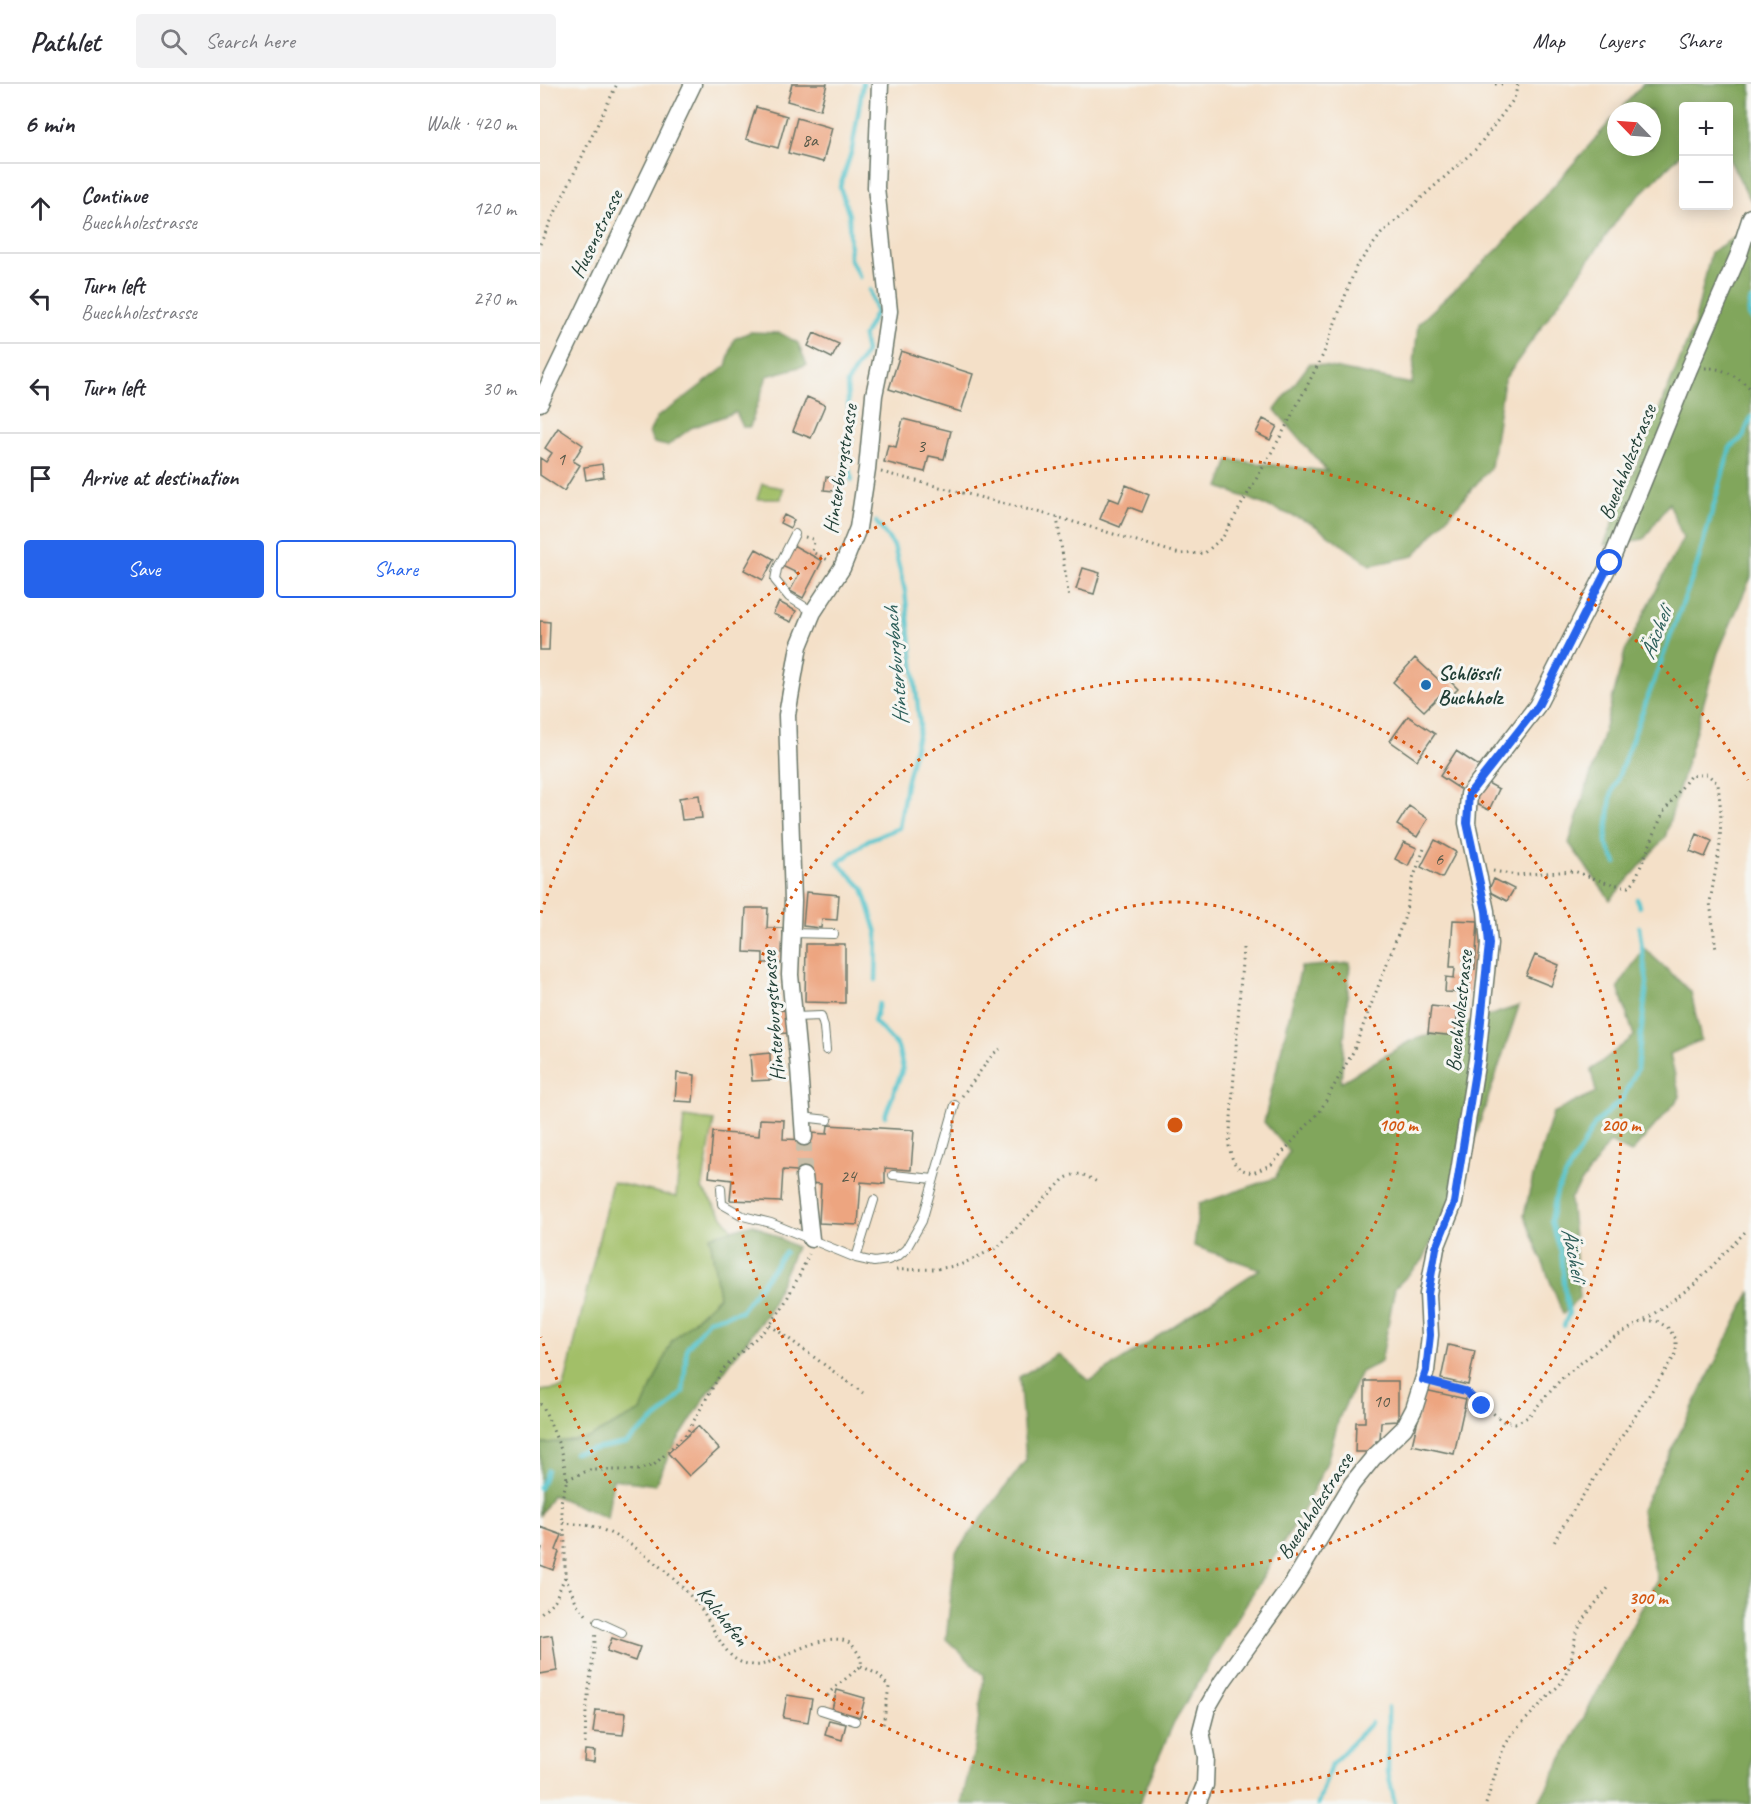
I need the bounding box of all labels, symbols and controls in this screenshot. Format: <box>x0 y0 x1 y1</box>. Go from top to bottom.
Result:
search box <box>136 14 556 68</box>
text: Pathlet <box>30 24 100 59</box>
icon: search <box>157 25 190 58</box>
text: Search here <box>205 27 295 55</box>
text: Map <box>1532 28 1565 54</box>
text: Layers <box>1598 28 1644 54</box>
text: Share <box>1677 28 1721 54</box>
north arrow <box>1607 102 1661 156</box>
map controls <box>1679 102 1733 210</box>
button: + <box>1679 102 1733 156</box>
text: 6 min <box>24 107 74 140</box>
text: Walk · 420 m <box>426 111 516 136</box>
house number: 8a <box>802 129 819 151</box>
button: − <box>1679 156 1733 210</box>
text: Continue <box>81 182 147 210</box>
street label: Husenstrasse <box>564 184 629 282</box>
icon: ahead <box>24 192 57 225</box>
text: 120 m <box>473 196 516 221</box>
text: Buechholzstrasse <box>81 210 197 235</box>
text: Turn left <box>81 272 145 300</box>
icon: left <box>24 282 57 315</box>
text: 270 m <box>473 286 516 311</box>
text: Buechholzstrasse <box>81 300 197 325</box>
icon: left <box>24 372 57 405</box>
text: Turn left <box>81 374 145 402</box>
text: 30 m <box>482 376 516 401</box>
street label: Buechholzstrasse <box>1592 400 1662 523</box>
street label: Hinterburgstrasse <box>817 401 863 536</box>
house number: 3 <box>917 435 927 457</box>
house number: 1 <box>557 448 566 470</box>
icon: arrive <box>24 462 57 495</box>
text: Arrive at destination <box>81 464 238 492</box>
button: Save <box>24 540 264 598</box>
button: Share <box>276 540 516 598</box>
route start <box>1596 549 1622 575</box>
water label: Äächeli <box>1633 599 1680 663</box>
water label: Hinterburgbach <box>877 603 915 726</box>
place label: Schlössli Buchholz <box>1438 660 1504 710</box>
marker: Schlössli Buchholz <box>1419 678 1433 692</box>
house number: 6 <box>1435 848 1444 870</box>
street label: Buechholzstrasse <box>1440 948 1478 1073</box>
street label: Hinterburgstrasse <box>755 949 791 1082</box>
text: 100 m <box>1379 1114 1419 1136</box>
text: 200 m <box>1602 1114 1642 1136</box>
centre of rings <box>1165 1115 1185 1135</box>
house number: 24 <box>840 1165 858 1187</box>
water label: Äächeli <box>1555 1225 1594 1288</box>
house number: 10 <box>1373 1390 1391 1412</box>
route end <box>1468 1392 1494 1418</box>
street label: Buechholzstrasse <box>1271 1447 1360 1564</box>
street label: Kalchofen <box>691 1581 755 1652</box>
text: 300 m <box>1629 1587 1669 1609</box>

